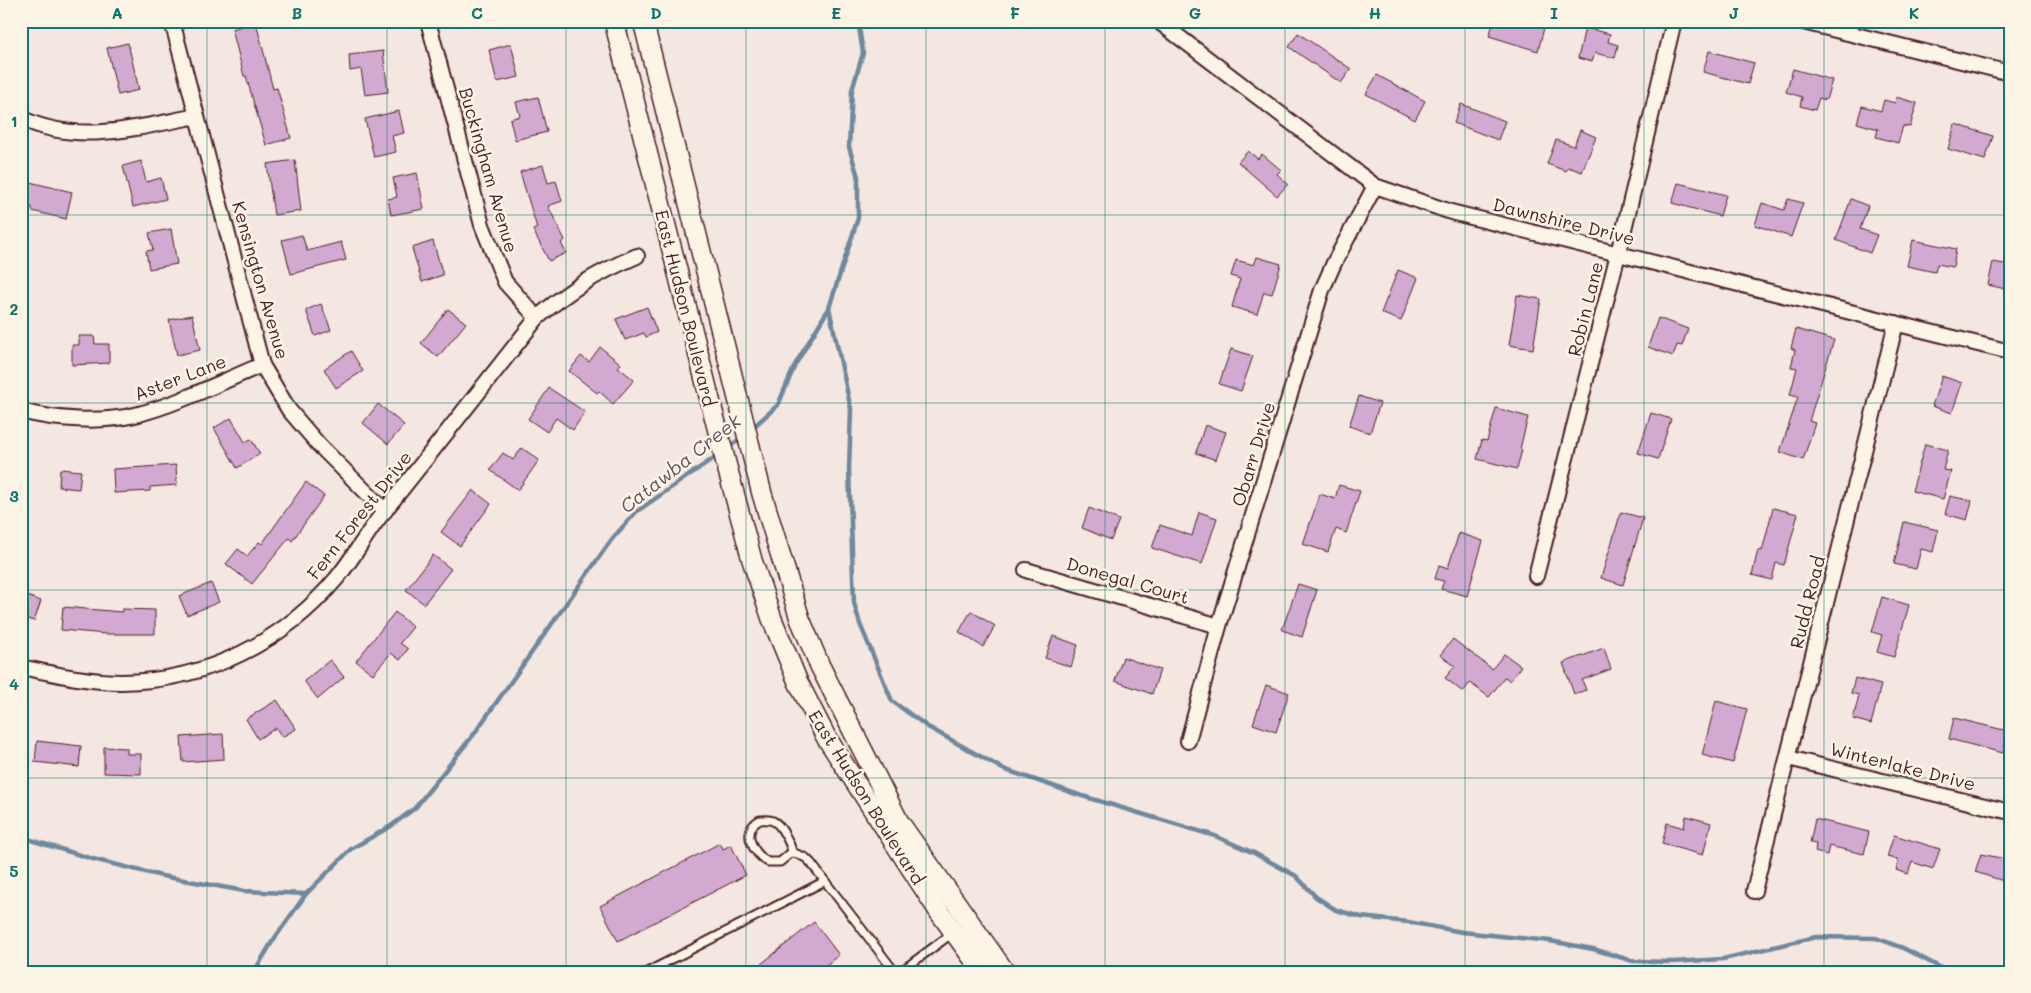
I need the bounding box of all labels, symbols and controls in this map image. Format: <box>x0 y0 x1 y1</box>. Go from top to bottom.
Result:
text: A <box>111 2 123 23</box>
text: B <box>292 2 302 23</box>
text: C <box>471 2 483 23</box>
text: D <box>650 2 662 23</box>
text: E <box>831 2 841 23</box>
text: F <box>1010 2 1020 23</box>
text: G <box>1189 2 1201 23</box>
text: H <box>1369 2 1381 23</box>
text: I <box>1550 2 1558 23</box>
text: J <box>1729 2 1739 23</box>
text: K <box>1909 2 1919 23</box>
street label: Buckingham Avenue <box>454 85 524 255</box>
text: 1 <box>10 110 18 131</box>
street label: Dawnshire Drive <box>1491 192 1637 250</box>
street label: Kensington Avenue <box>227 198 295 362</box>
street label: East Hudson Boulevard <box>650 207 722 409</box>
street label: Robin Lane <box>1562 259 1608 359</box>
text: 2 <box>10 298 19 319</box>
street label: Aster Lane <box>130 348 230 406</box>
street label: Obarr Drive <box>1226 399 1280 509</box>
water label: Catawba Creek <box>614 407 746 518</box>
street label: Fern Forest Drive <box>301 446 417 584</box>
text: 3 <box>9 485 19 506</box>
street label: Donegal Court <box>1064 551 1192 609</box>
street label: Rudd Road <box>1784 553 1830 651</box>
text: 4 <box>9 673 19 694</box>
street label: East Hudson Boulevard <box>803 705 931 889</box>
street label: Winterlake Drive <box>1828 736 1978 796</box>
text: 5 <box>9 860 19 881</box>

